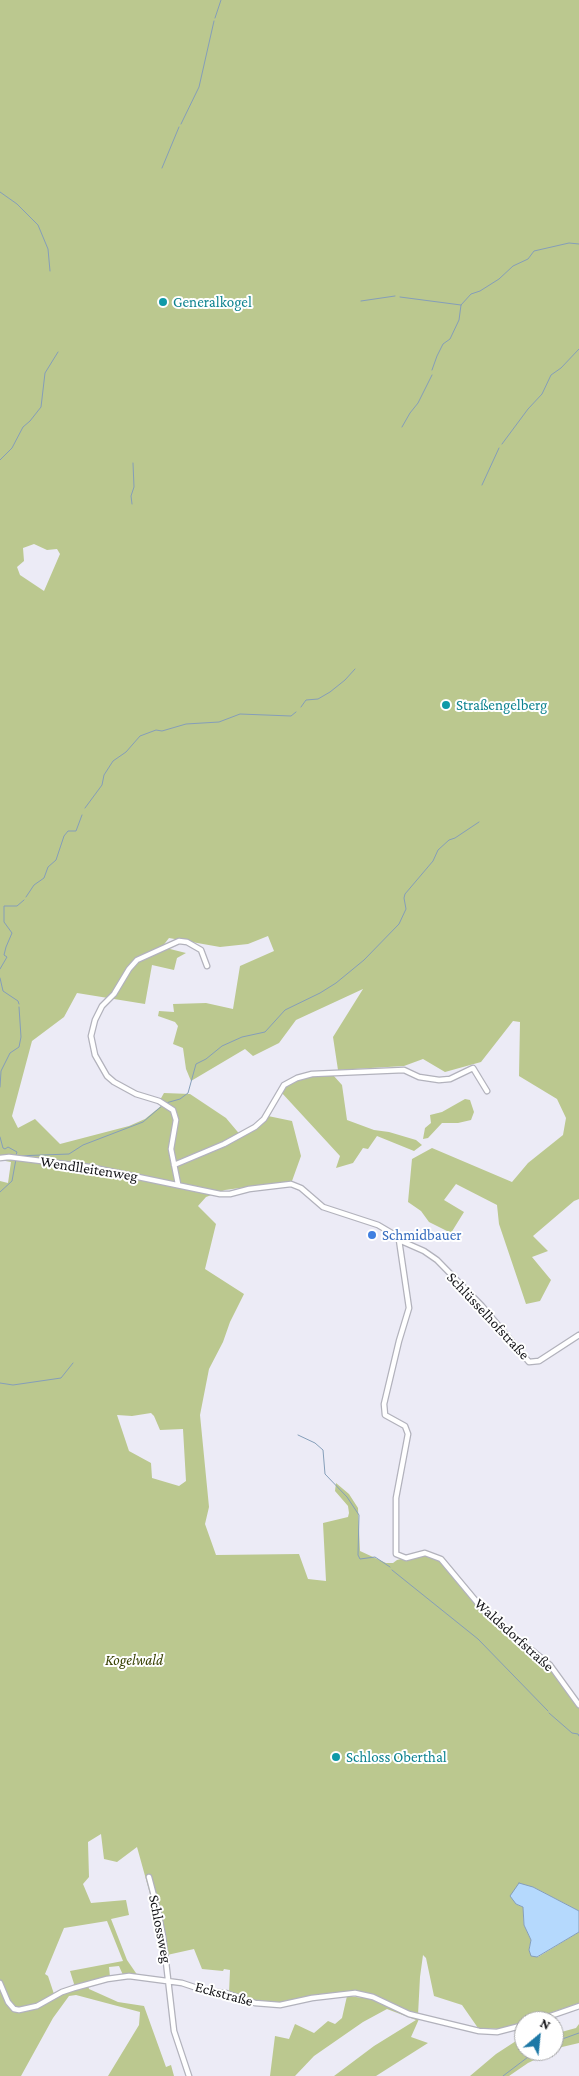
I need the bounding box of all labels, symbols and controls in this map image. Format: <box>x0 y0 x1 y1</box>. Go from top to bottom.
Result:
place label: Generalkogel <box>173 293 252 311</box>
marker: Generalkogel <box>157 296 169 308</box>
place label: Straßengelberg <box>456 696 547 714</box>
marker: Straßengelberg <box>440 699 452 711</box>
street label: Wendlleitenweg <box>39 1152 139 1186</box>
place label: Schmidbauer <box>382 1226 462 1244</box>
marker: Schmidbauer <box>366 1229 378 1241</box>
street label: Schlüsselhofstraße <box>443 1269 533 1363</box>
street label: Waldsdorfstraße <box>471 1595 557 1675</box>
park label: Kogelwald <box>105 1651 163 1669</box>
place label: Schloss Oberthal <box>346 1748 447 1766</box>
marker: Schloss Oberthal <box>330 1751 342 1763</box>
street label: Schlossweg <box>145 1893 175 1965</box>
street label: Eckstraße <box>193 1978 255 2010</box>
north arrow <box>514 2011 564 2061</box>
text: N <box>538 2014 554 2033</box>

